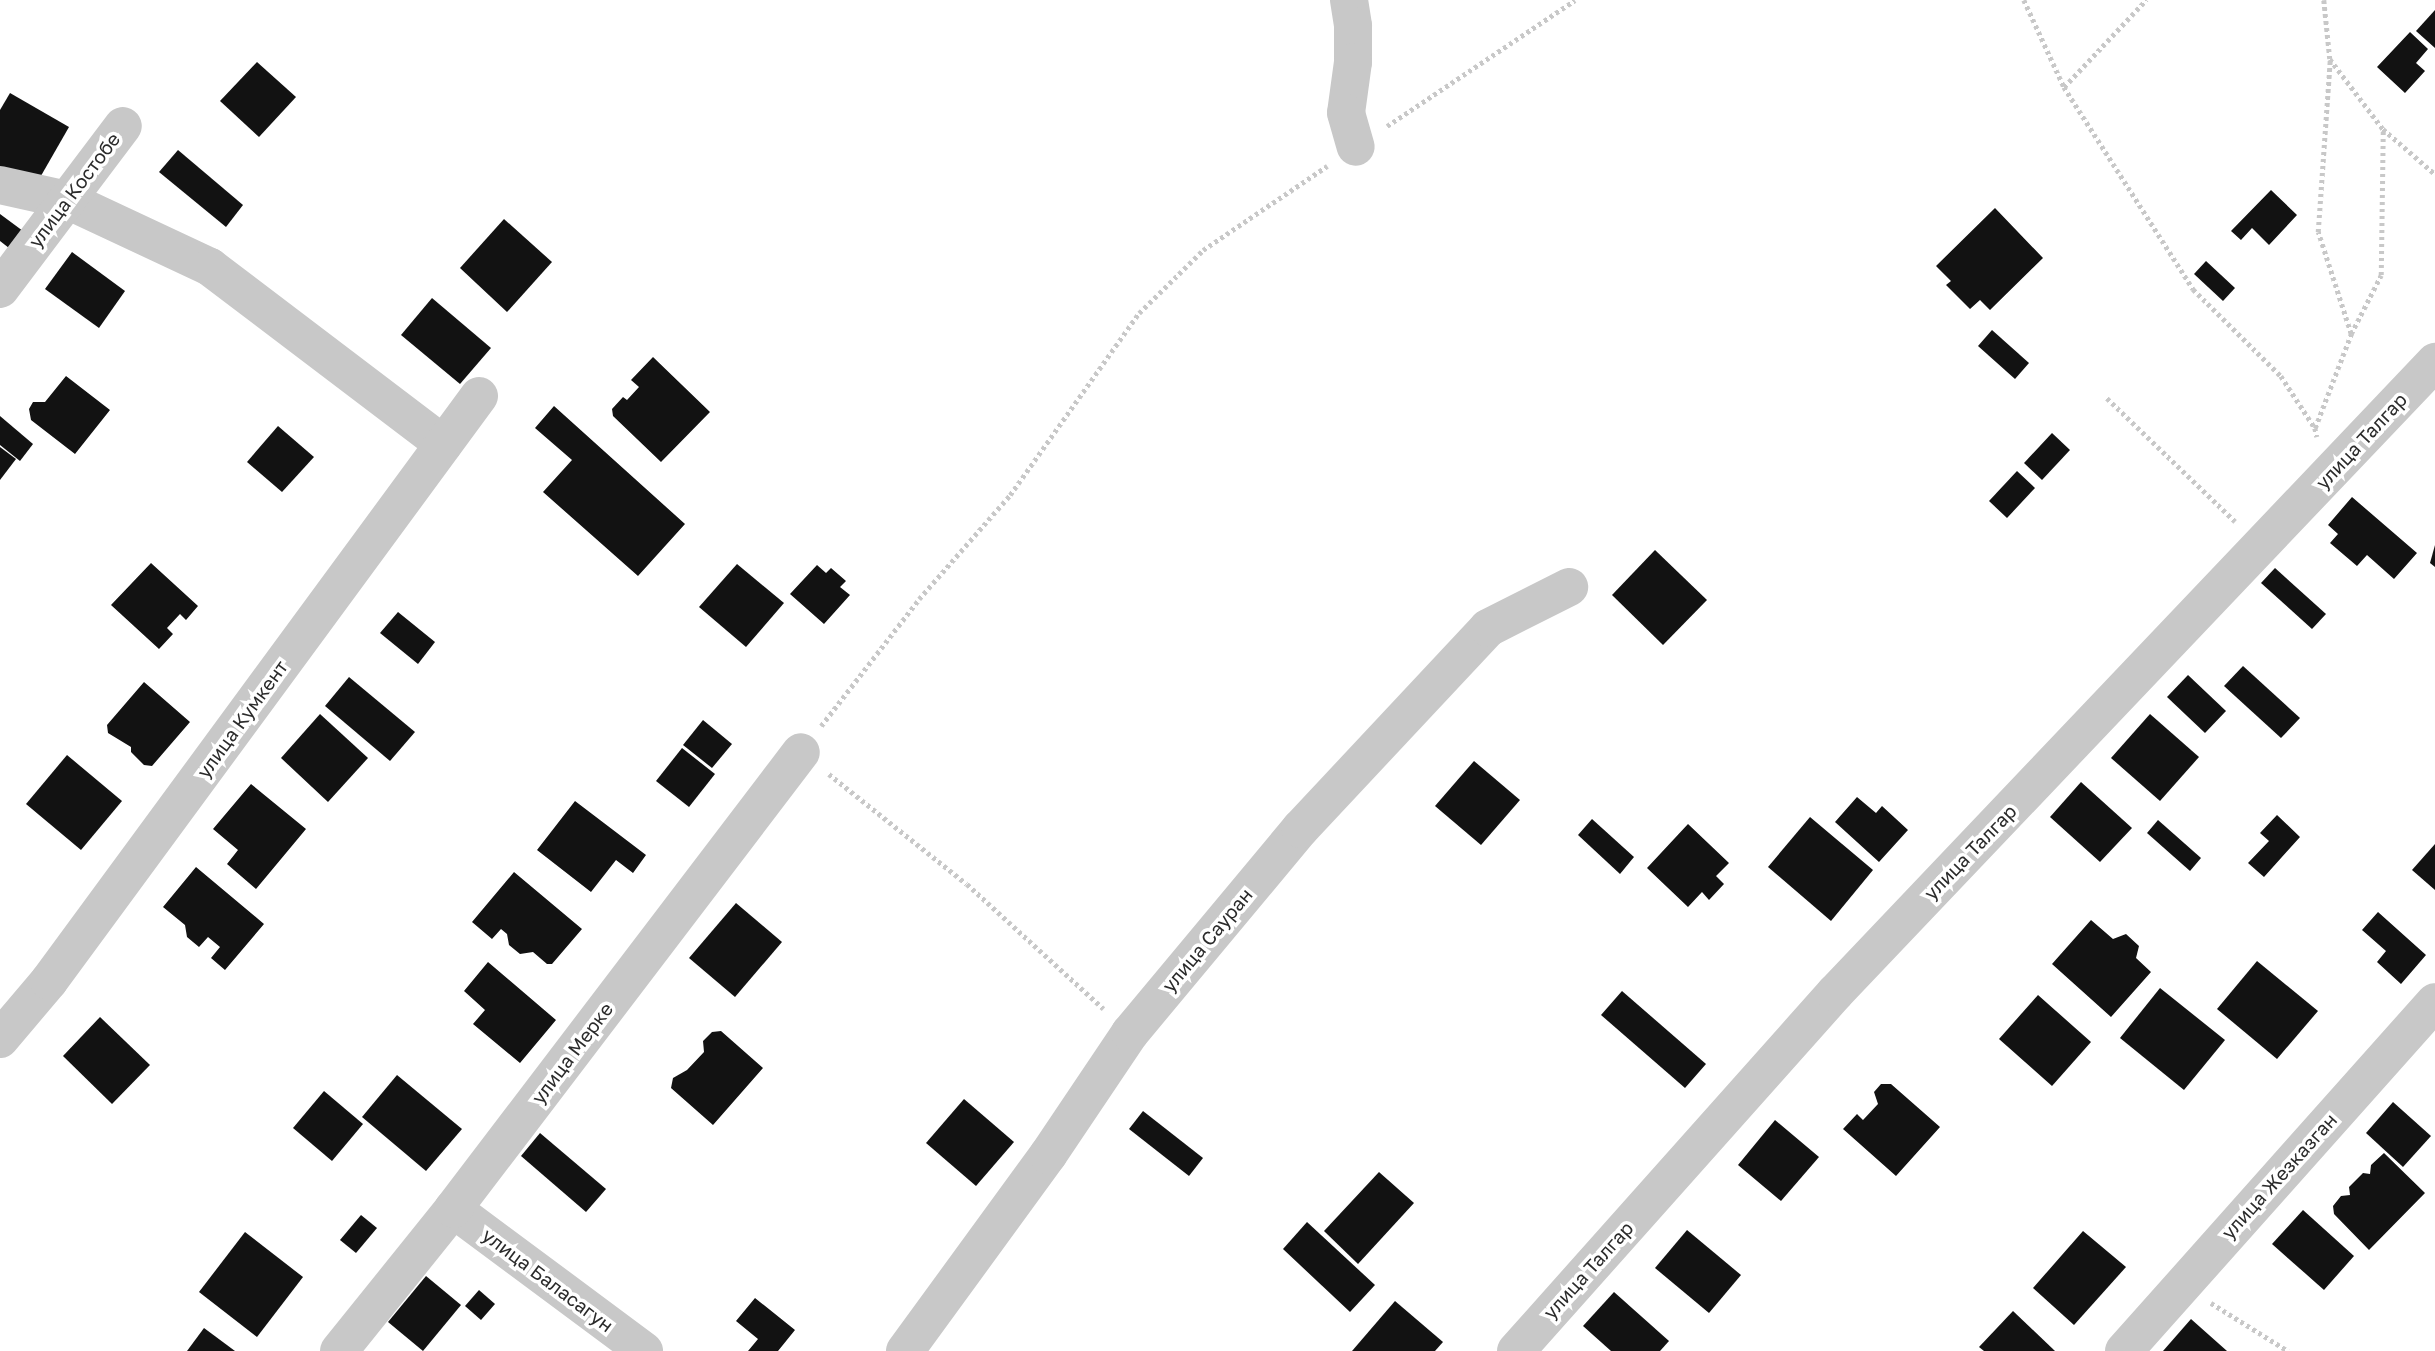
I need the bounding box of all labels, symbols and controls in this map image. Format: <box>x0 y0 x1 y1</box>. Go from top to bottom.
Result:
street label: улица Костобе <box>23 128 125 252</box>
street label: улица Талгар <box>2311 388 2411 494</box>
street label: улица Кумкент <box>192 656 292 782</box>
street label: улица Талгар <box>1919 800 2021 904</box>
street label: улица Сауран <box>1157 884 1257 996</box>
street label: улица Мерке <box>526 998 618 1108</box>
street label: улица Жезказган <box>2217 1108 2341 1244</box>
street label: улица Талгар <box>1538 1217 1638 1323</box>
street label: улица Баласагун <box>478 1223 618 1337</box>

